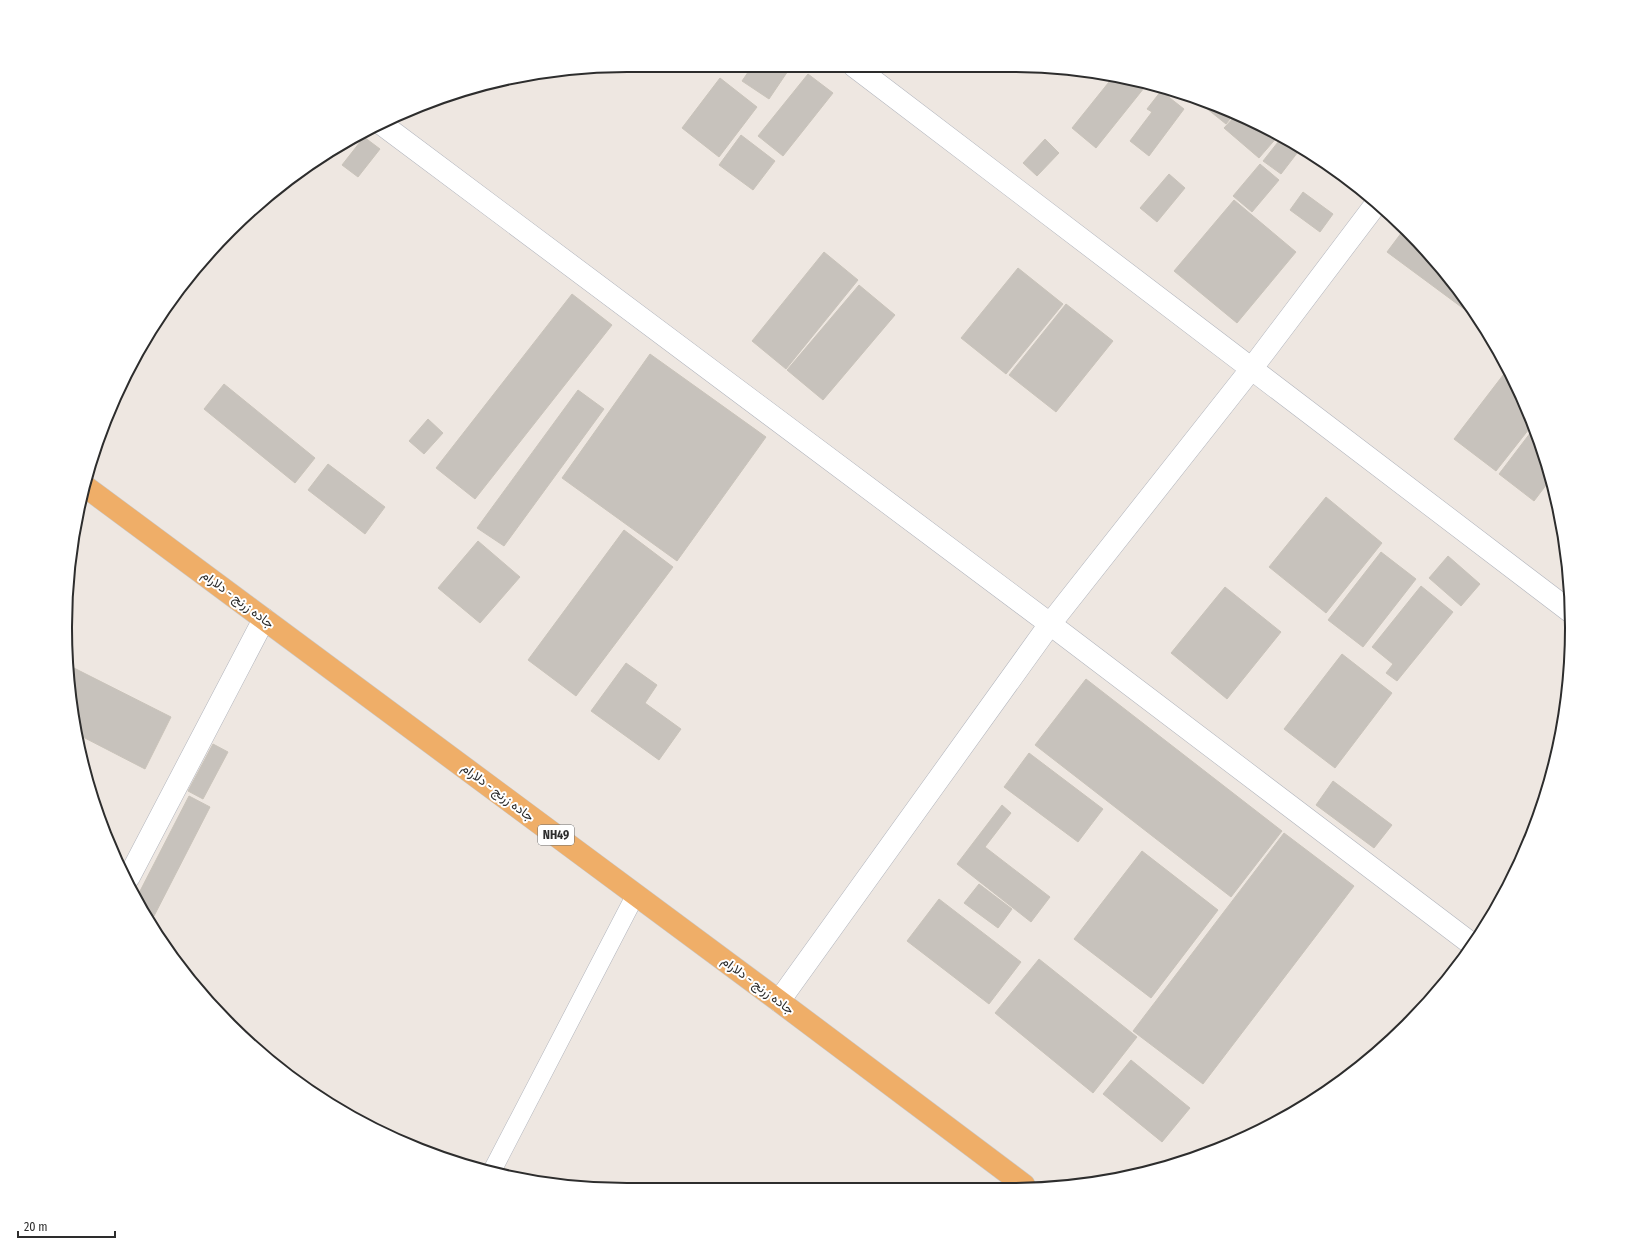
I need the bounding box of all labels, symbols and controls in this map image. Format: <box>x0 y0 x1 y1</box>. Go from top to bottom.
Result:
street label: جاده زرنج - دلارام <box>198 567 277 633</box>
street label: جاده زرنج - دلارام <box>458 760 537 826</box>
road number: NH49 <box>538 825 574 845</box>
street label: جاده زرنج - دلارام <box>718 953 797 1019</box>
scale bar <box>18 1213 115 1239</box>
text: 20 m <box>24 1220 48 1234</box>

